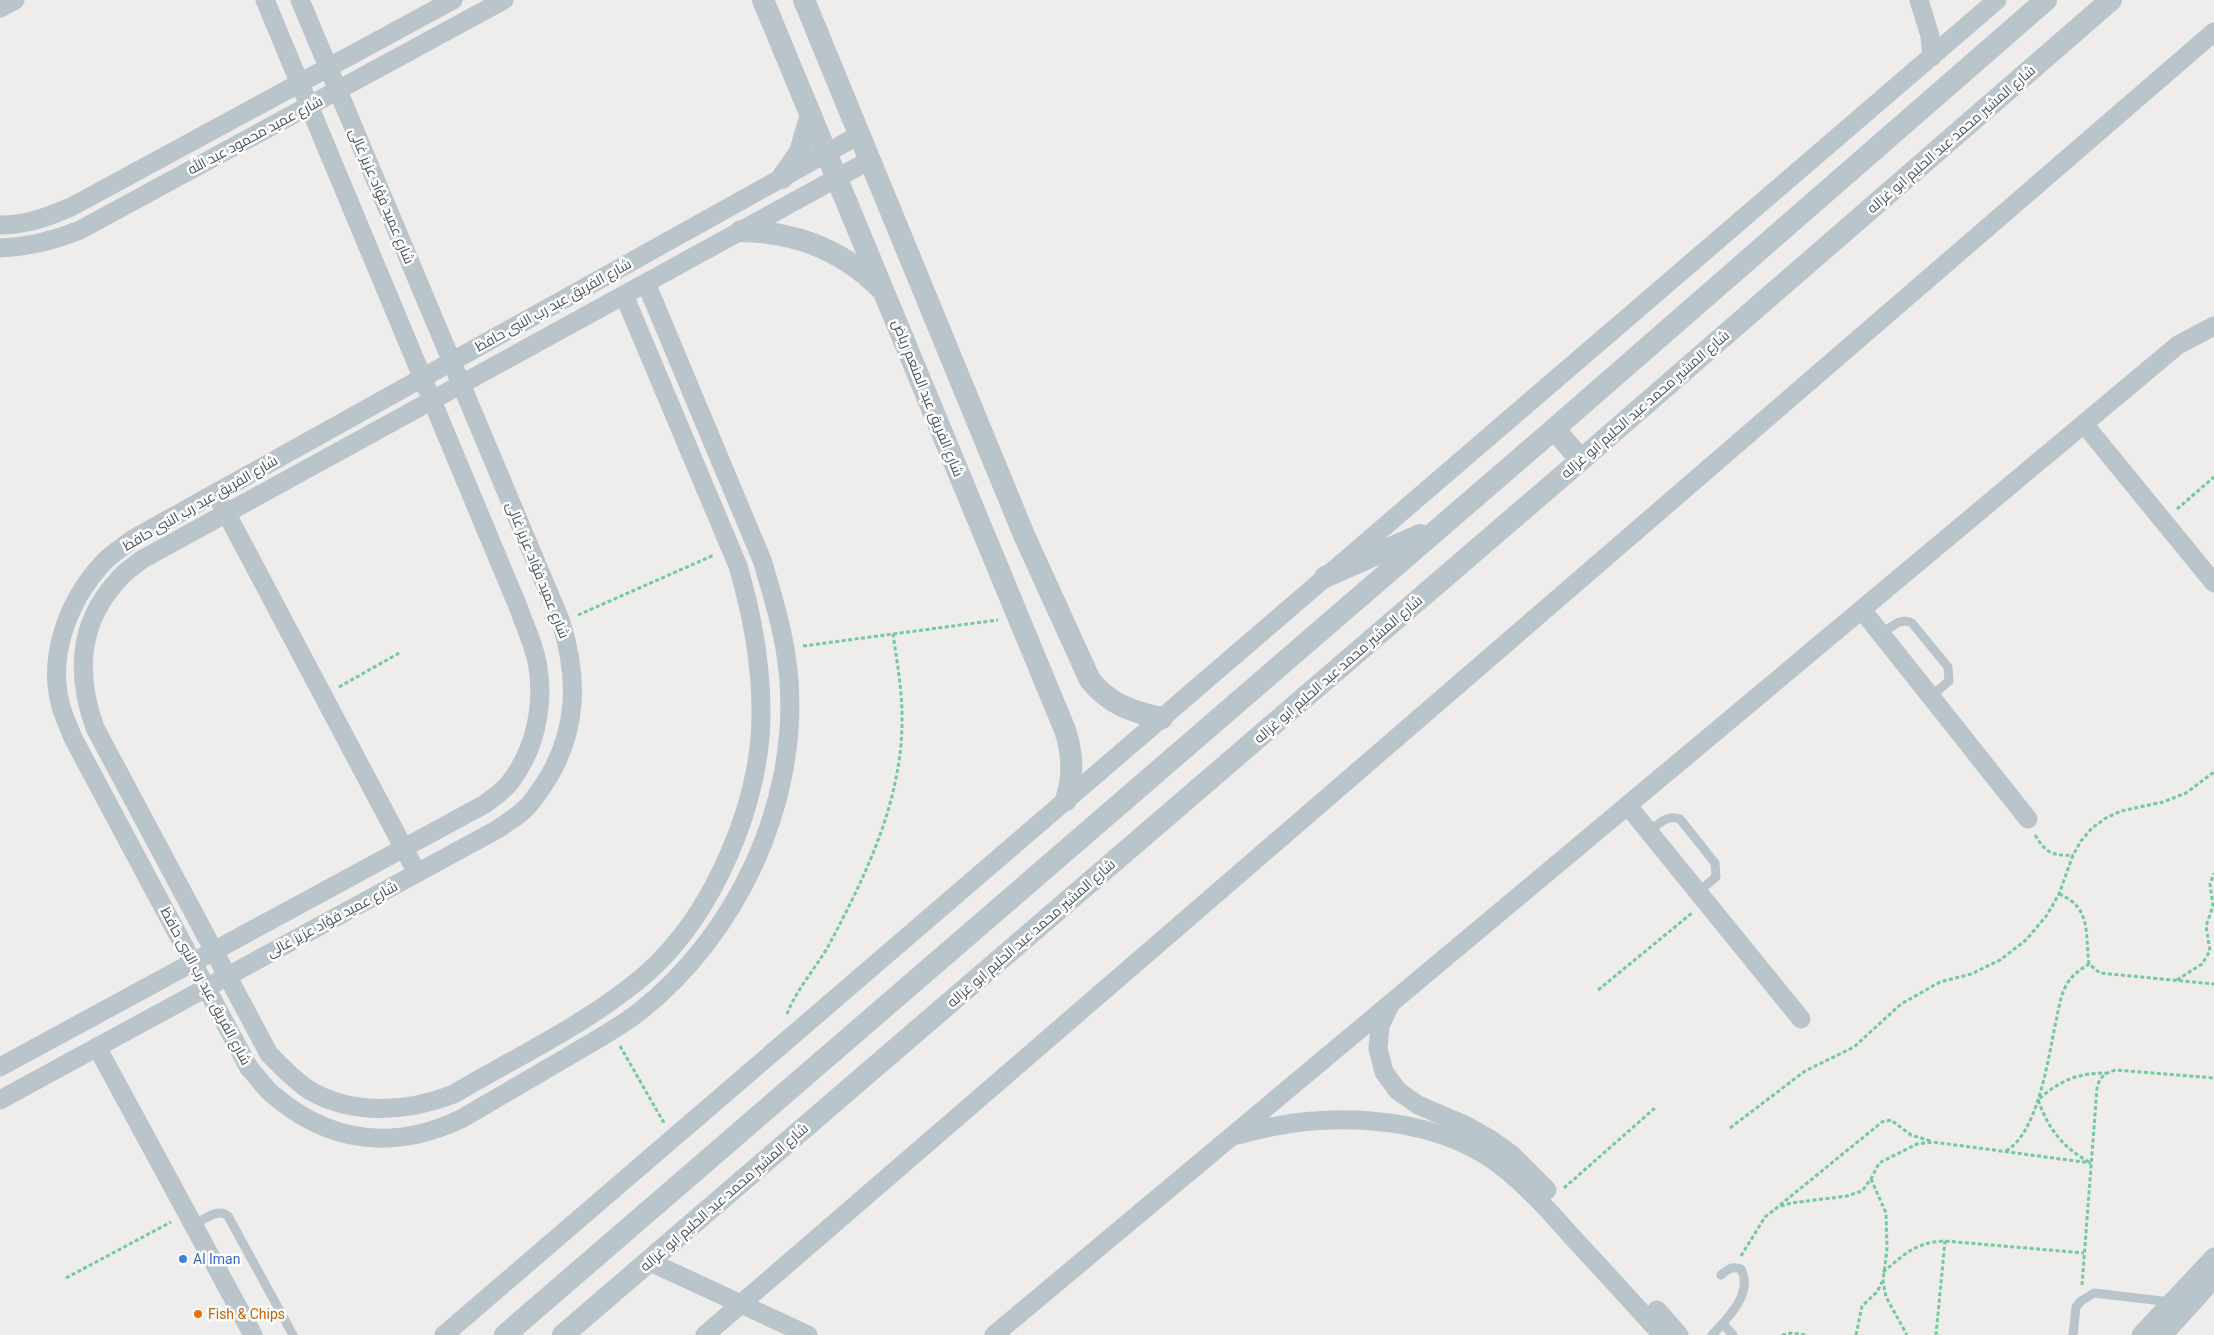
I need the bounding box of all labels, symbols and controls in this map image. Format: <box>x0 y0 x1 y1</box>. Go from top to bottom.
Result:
street label: شارع المشير محمد عبد الحليم ابو غزاله <box>1864 62 2039 218</box>
street label: شارع عميد محمود عبد الله <box>184 92 326 178</box>
street label: شارع عميد فؤاد عزيز غالى <box>345 126 418 267</box>
street label: شارع الفريق عبد رب النبى حافظ <box>472 255 634 356</box>
street label: شارع الفريق عبد المنعم رياض <box>887 317 967 479</box>
street label: شارع المشير محمد عبد الحليم ابو غزاله <box>1558 327 1733 483</box>
street label: شارع الفريق عبد رب النبى حافظ <box>120 452 281 555</box>
street label: شارع عميد فؤاد عزيز غالى <box>502 499 573 641</box>
street label: شارع المشير محمد عبد الحليم ابو غزاله <box>1251 592 1426 748</box>
street label: شارع المشير محمد عبد الحليم ابو غزاله <box>944 856 1119 1012</box>
street label: شارع عميد فؤاد عزيز غالى <box>264 878 401 961</box>
street label: شارع الفريق عبد رب النبى حافظ <box>157 904 254 1068</box>
street label: شارع المشير محمد عبد الحليم ابو غزاله <box>637 1120 812 1276</box>
place label: Al Iman <box>193 1251 240 1267</box>
marker: Al Iman <box>177 1253 189 1265</box>
place label: Fish & Chips <box>208 1306 285 1322</box>
marker: Fish & Chips <box>192 1308 204 1320</box>

